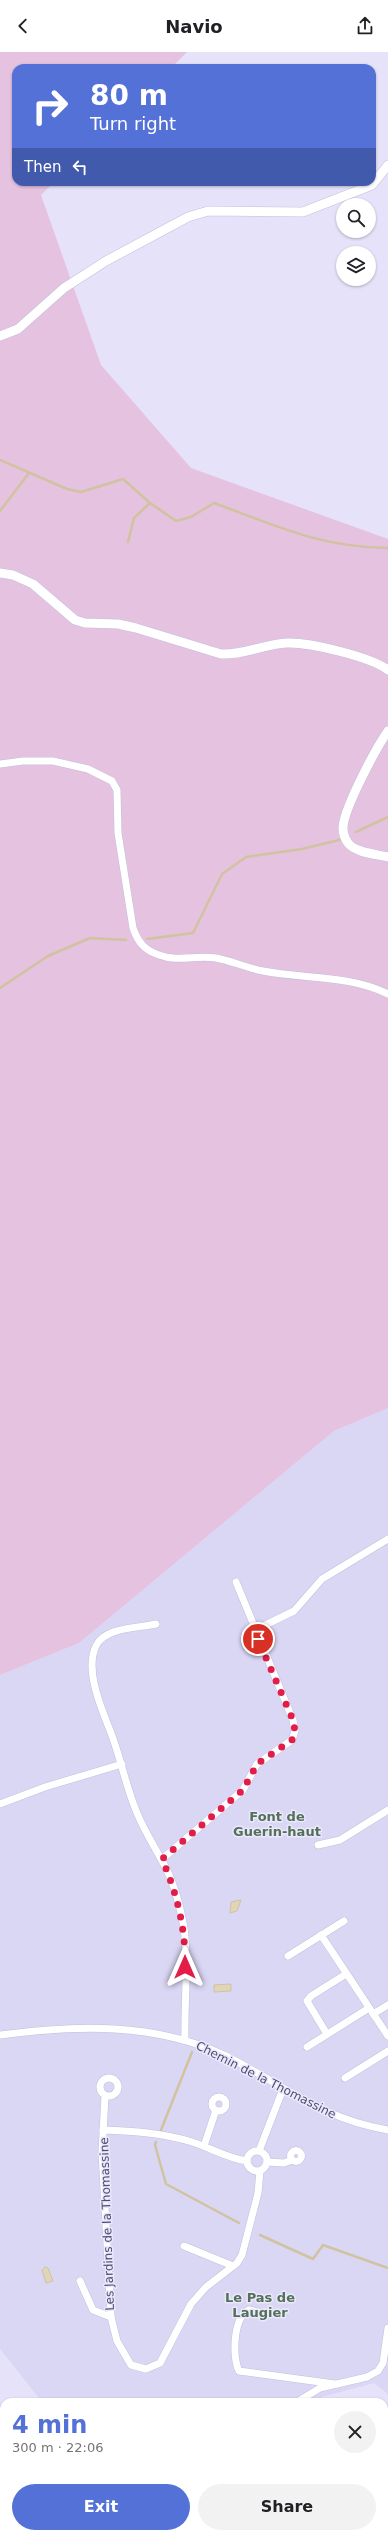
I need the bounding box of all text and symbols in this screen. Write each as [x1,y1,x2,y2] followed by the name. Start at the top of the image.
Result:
[12,15,34,37] icon: back
[354,15,376,37] icon: share
[165,16,223,37] text: Navio
[90,79,168,112] text: 80 m
[24,80,76,132] icon: right
[90,113,176,134] text: Turn right
[69,156,91,178] icon: left
[24,158,61,176] text: Then
[336,198,376,286] map controls
[336,198,376,238] button: search
[336,246,376,286] button: layers
[241,1622,275,1656] pin
[247,1628,269,1650] icon: arrive
[233,1809,321,1839] district label: Font de Guerin-haut
[164,1946,206,1988] position arrow
[194,2039,338,2121] street label: Chemin de la Thomassine
[97,2137,117,2311] street label: Les Jardins de la Thomassine
[225,2290,295,2320] district label: Le Pas de Laugier
[12,2411,87,2439] text: 4 min
[334,2411,376,2453] button: close
[12,2440,103,2455] text: 300 m · 22:06
[12,2484,190,2530] button: Exit
[198,2484,376,2530] button: Share

